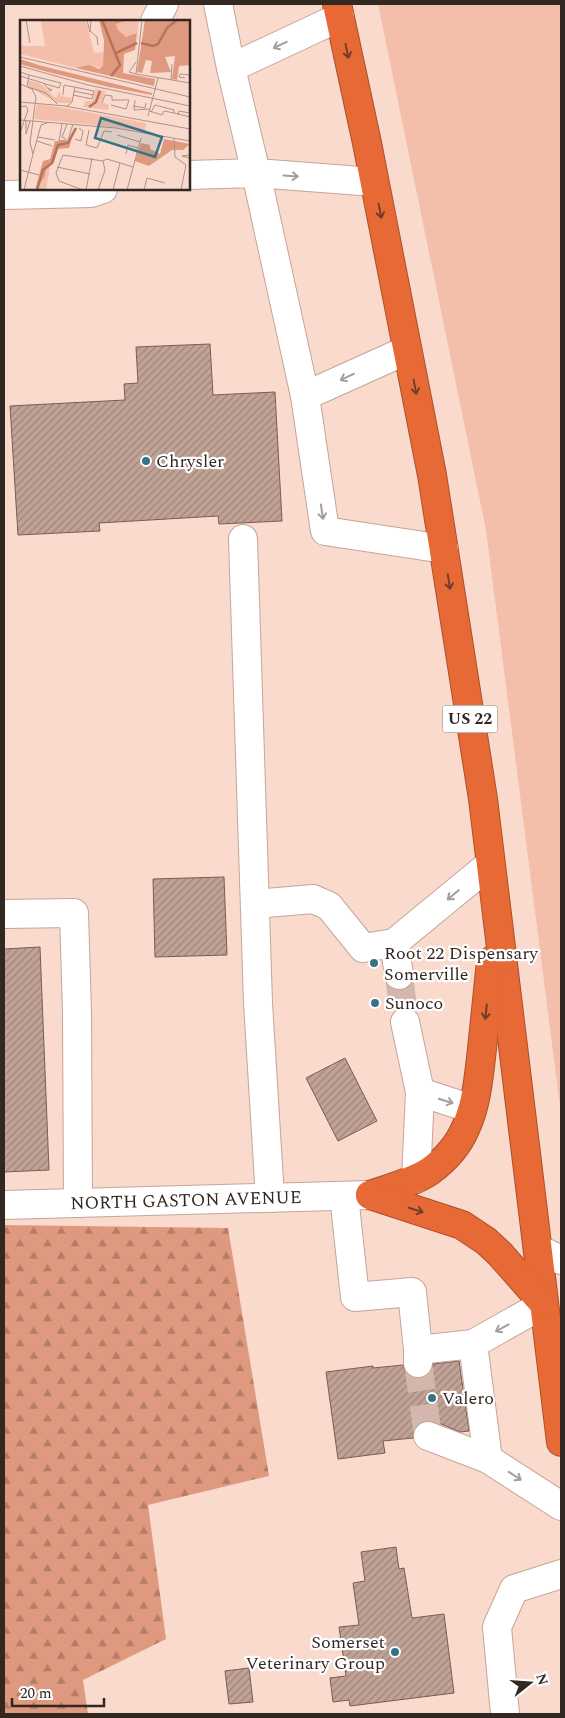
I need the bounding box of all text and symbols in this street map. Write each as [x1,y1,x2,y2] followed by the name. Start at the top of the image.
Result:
[20,20,190,190] inset map
[273,41,288,50] one-way arrow
[343,43,353,59] one-way arrow
[283,171,299,180] one-way arrow
[376,202,385,218] one-way arrow
[340,373,355,382] one-way arrow
[411,379,420,395] one-way arrow
[156,448,224,475] place label: Chrysler
[140,455,152,467] marker: Chrysler
[317,503,327,519] one-way arrow
[444,573,454,589] one-way arrow
[442,706,498,732] road number: US 22
[446,890,459,901] one-way arrow
[384,940,539,988] place label: Root 22 Dispensary Somerville
[368,957,380,969] marker: Root 22 Dispensary Somerville
[385,990,443,1017] place label: Sunoco
[369,997,381,1009] marker: Sunoco
[481,1004,491,1020] one-way arrow
[438,1096,454,1106] one-way arrow
[70,1183,302,1217] street label: NORTH GASTON AVENUE
[408,1206,423,1215] one-way arrow
[494,1323,509,1333] one-way arrow
[442,1385,494,1412] place label: Valero
[426,1392,438,1404] marker: Valero
[507,1471,521,1481] one-way arrow
[246,1629,385,1677] place label: Somerset Veterinary Group
[389,1646,401,1658] marker: Somerset Veterinary Group
[505,1658,555,1708] north arrow
[530,1671,554,1688] text: N
[12,1676,105,1708] scale bar
[20,1682,52,1705] text: 20 m

